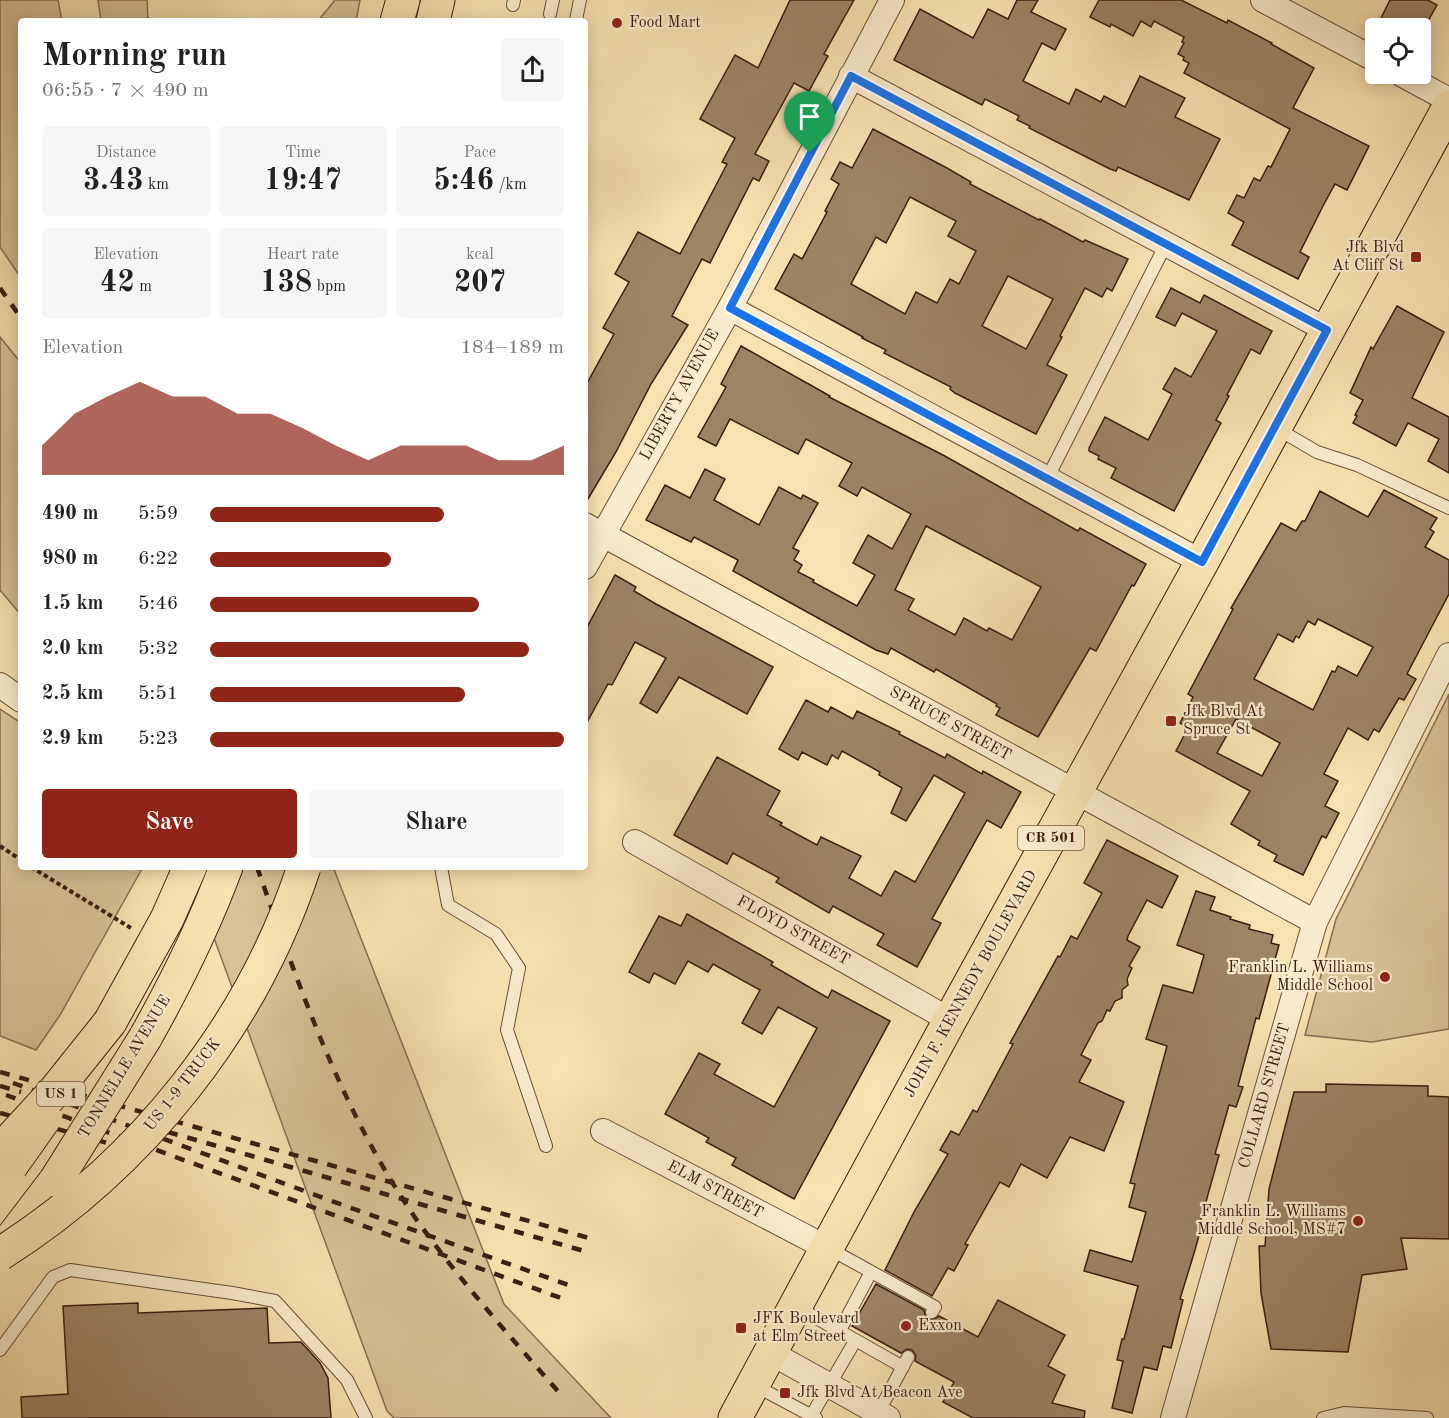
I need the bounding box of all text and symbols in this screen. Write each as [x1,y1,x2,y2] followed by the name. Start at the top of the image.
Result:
[629,15,701,31] place label: Food Mart
[610,16,624,30] marker: Food Mart
[1365,18,1431,84] map controls
[1365,18,1431,84] button: locate
[501,38,564,101] button: share
[42,40,227,73] text: Morning run
[42,81,209,101] text: 06:55 · 7 × 490 m
[784,91,835,153] pin
[793,100,826,133] icon: arrive
[96,145,156,161] text: Distance
[285,145,321,161] text: Time
[464,145,496,161] text: Pace
[83,166,144,196] text: 3.43
[264,166,342,196] text: 19:47
[433,166,494,196] text: 5:46
[144,177,169,193] text: km
[494,177,527,193] text: /km
[1332,240,1404,274] place label: Jfk Blvd At Cliff St
[93,247,159,263] text: Elevation
[267,247,339,263] text: Heart rate
[466,247,494,263] text: kcal
[1409,250,1423,264] marker: Jfk Blvd At Cliff St
[100,268,135,298] text: 42
[260,268,312,298] text: 138
[454,268,506,298] text: 207
[135,279,152,295] text: m
[312,279,346,295] text: bpm
[637,327,723,463] street label: LIBERTY AVENUE
[42,338,123,358] text: Elevation
[461,338,564,358] text: 184–189 m
[42,504,98,524] text: 490 m
[138,504,178,524] text: 5:59
[42,549,98,569] text: 980 m
[138,549,178,569] text: 6:22
[42,594,104,614] text: 1.5 km
[138,594,178,614] text: 5:46
[42,639,104,659] text: 2.0 km
[138,639,178,659] text: 5:32
[42,684,104,704] text: 2.5 km
[138,684,178,704] text: 5:51
[887,684,1013,764] street label: SPRUCE STREET
[1183,704,1264,738] place label: Jfk Blvd At Spruce St
[1164,714,1178,728] marker: Jfk Blvd At Spruce St
[42,729,104,749] text: 2.9 km
[138,729,178,749] text: 5:23
[42,789,297,858] button: Save
[309,789,564,858] button: Share
[1018,826,1084,850] road number: CR 501
[902,868,1040,1100] street label: JOHN F. KENNEDY BOULEVARD
[734,893,852,969] street label: FLOYD STREET
[1228,960,1373,994] place label: Franklin L. Williams Middle School
[1378,970,1392,984] marker: Franklin L. Williams Middle School
[76,993,174,1141] street label: TONNELLE AVENUE
[1237,1022,1293,1170] street label: COLLARD STREET
[142,1036,224,1134] street label: US 1-9 TRUCK
[37,1082,85,1106] road number: US 1
[664,1158,766,1222] street label: ELM STREET
[1197,1204,1346,1238] place label: Franklin L. Williams Middle School, MS#7
[1351,1214,1365,1228] marker: Franklin L. Williams Middle School, MS#7
[753,1311,859,1345] place label: JFK Boulevard at Elm Street
[918,1318,962,1334] place label: Exxon
[899,1319,913,1333] marker: Exxon
[734,1321,748,1335] marker: JFK Boulevard at Elm Street
[797,1385,963,1401] place label: Jfk Blvd At Beacon Ave
[778,1386,792,1400] marker: Jfk Blvd At Beacon Ave

